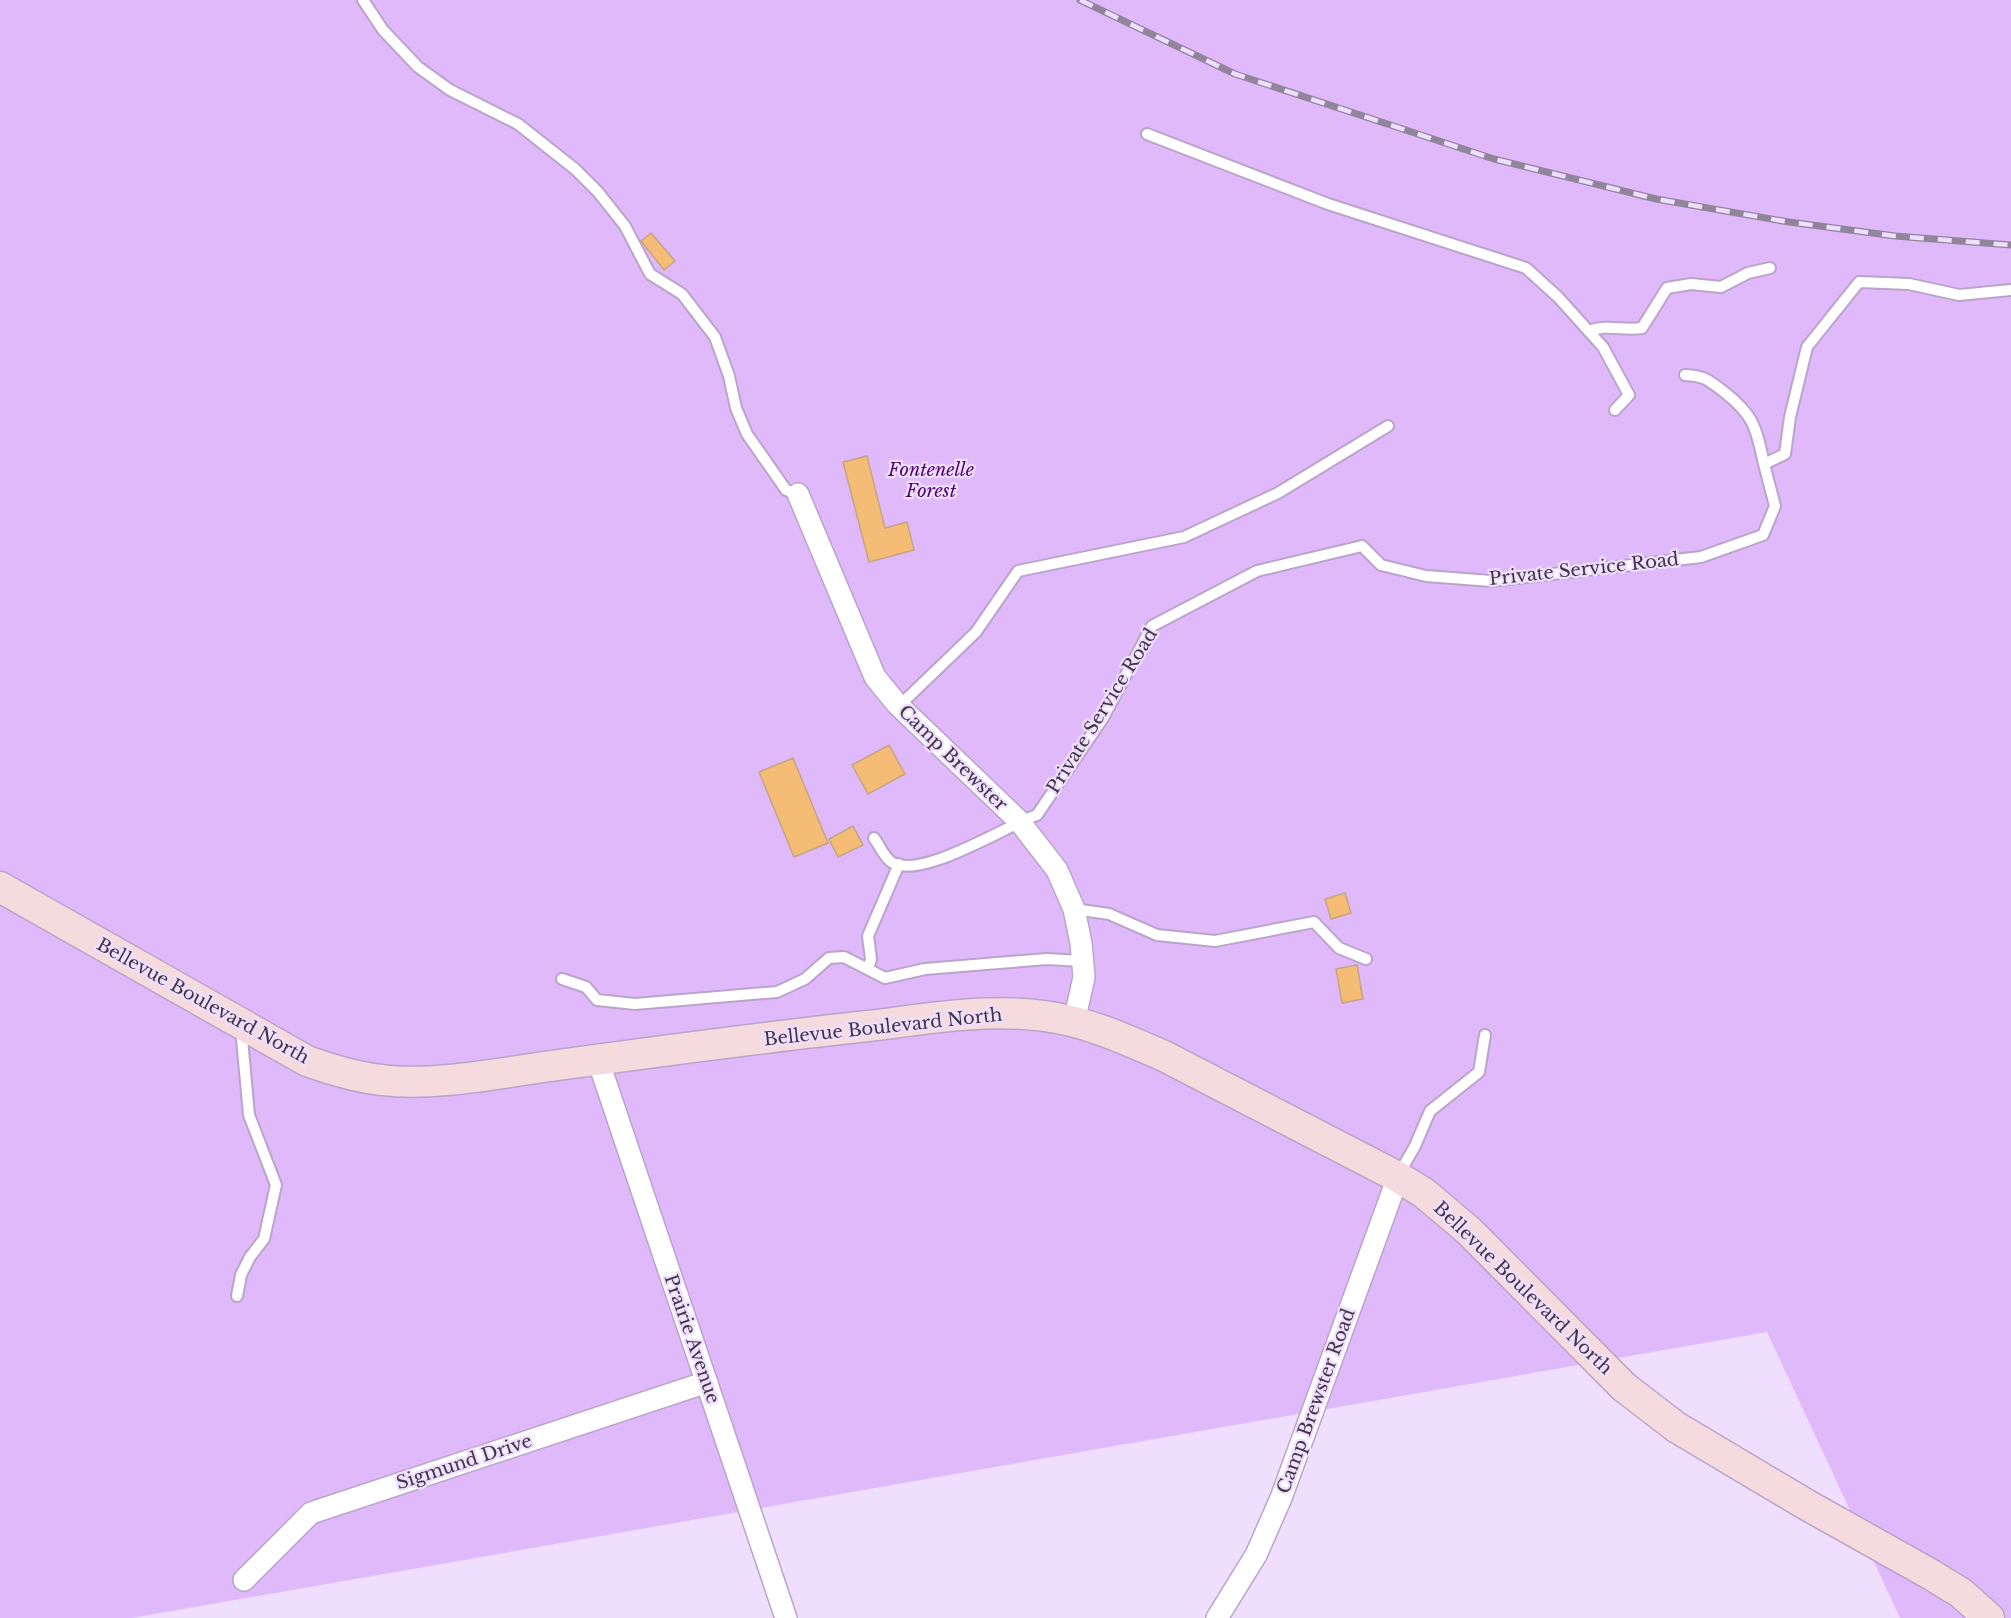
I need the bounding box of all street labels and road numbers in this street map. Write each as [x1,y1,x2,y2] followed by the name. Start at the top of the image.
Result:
[1488,548,1680,590] street label: Private Service Road
[1042,624,1162,798] street label: Private Service Road
[894,701,1012,816] street label: Camp Brewster
[93,933,313,1069] street label: Bellevue Boulevard North
[763,1004,1003,1050] street label: Bellevue Boulevard North
[1429,1197,1617,1379] street label: Bellevue Boulevard North
[660,1272,724,1406] street label: Prairie Avenue
[1272,1306,1360,1496] street label: Camp Brewster Road
[394,1430,534,1494] street label: Sigmund Drive

